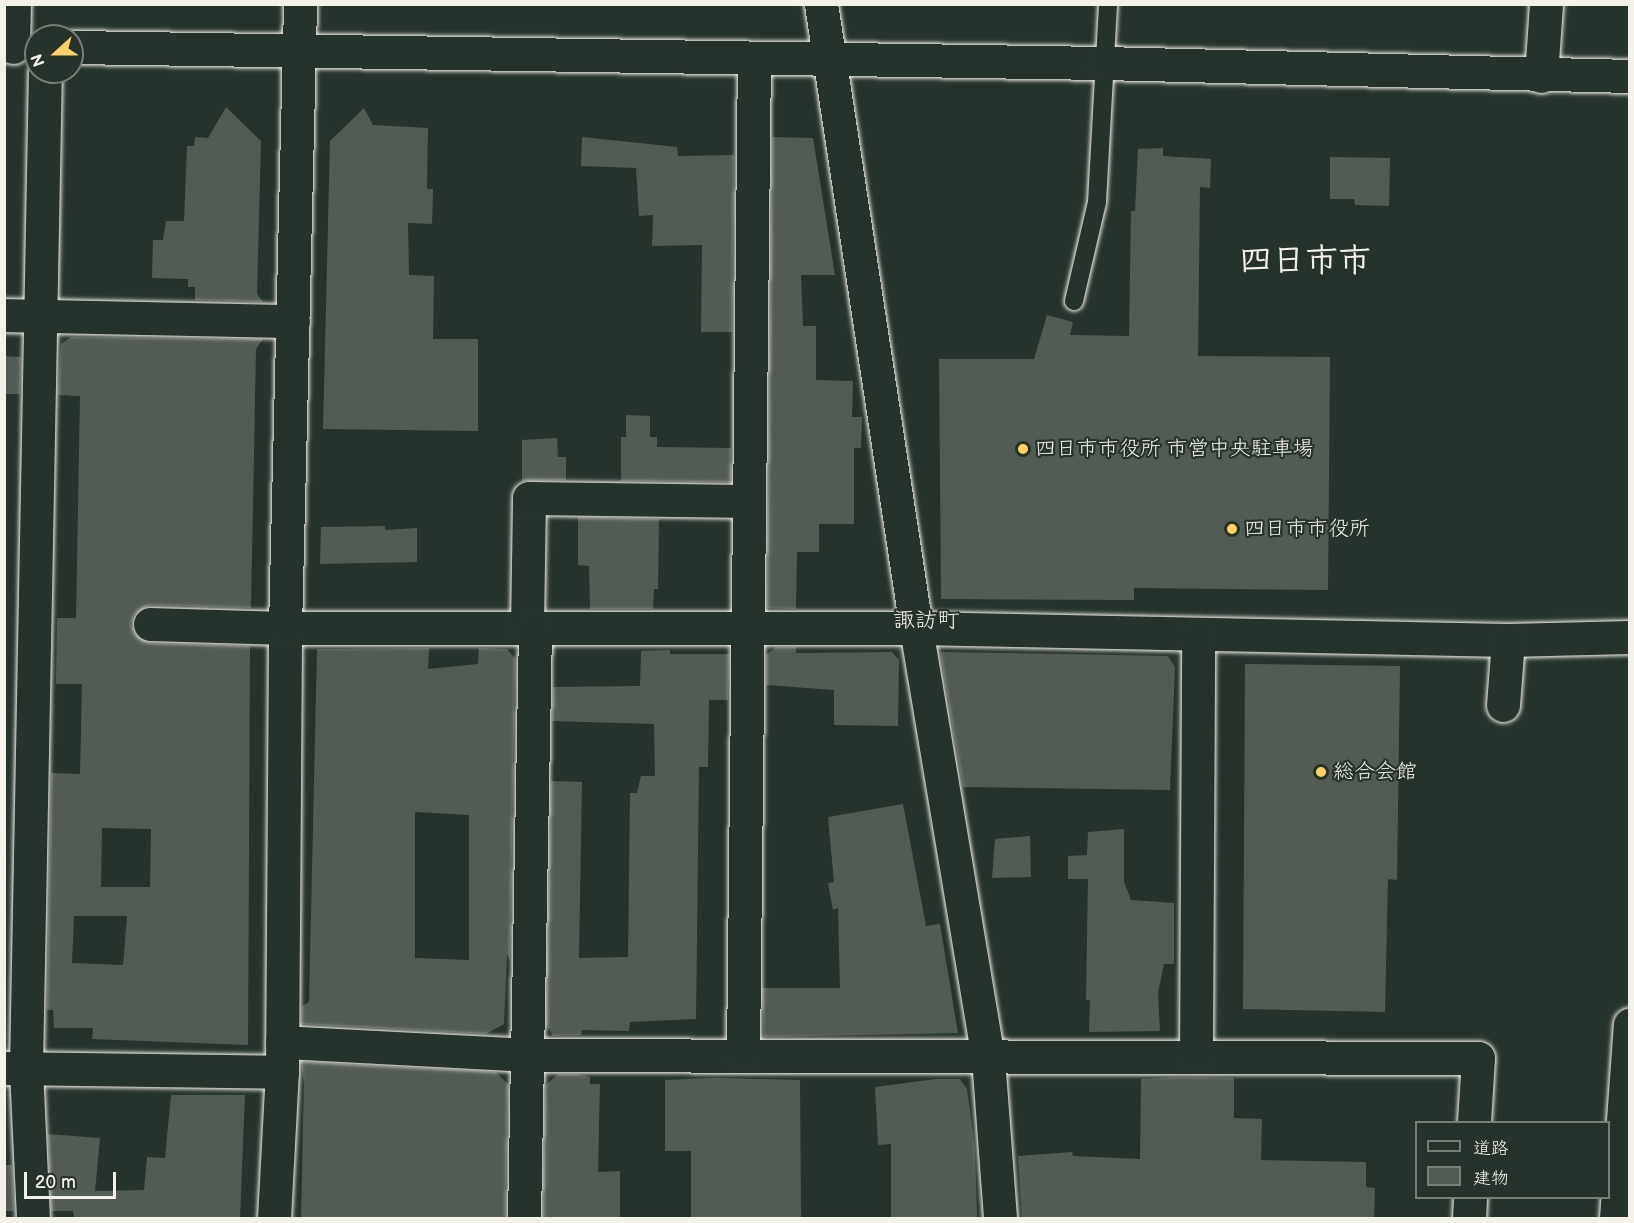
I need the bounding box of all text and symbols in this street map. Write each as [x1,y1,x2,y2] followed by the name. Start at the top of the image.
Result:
[24,24,84,84] north arrow
[28,51,50,69] text: N
[1239,242,1371,282] district label: 四日市市
[1035,436,1314,462] place label: 四日市市役所 市営中央駐車場
[1016,442,1030,456] marker: 四日市市役所 市営中央駐車場
[1244,516,1370,542] place label: 四日市市役所
[1225,522,1239,536] marker: 四日市市役所
[893,608,959,634] district label: 諏訪町
[1333,759,1417,785] place label: 総合会館
[1314,765,1328,779] marker: 総合会館
[1415,1121,1610,1199] legend
[1473,1138,1509,1159] text: 道路
[27,1160,118,1198] scale bar
[1473,1168,1509,1189] text: 建物
[35,1172,76,1193] text: 20 m

